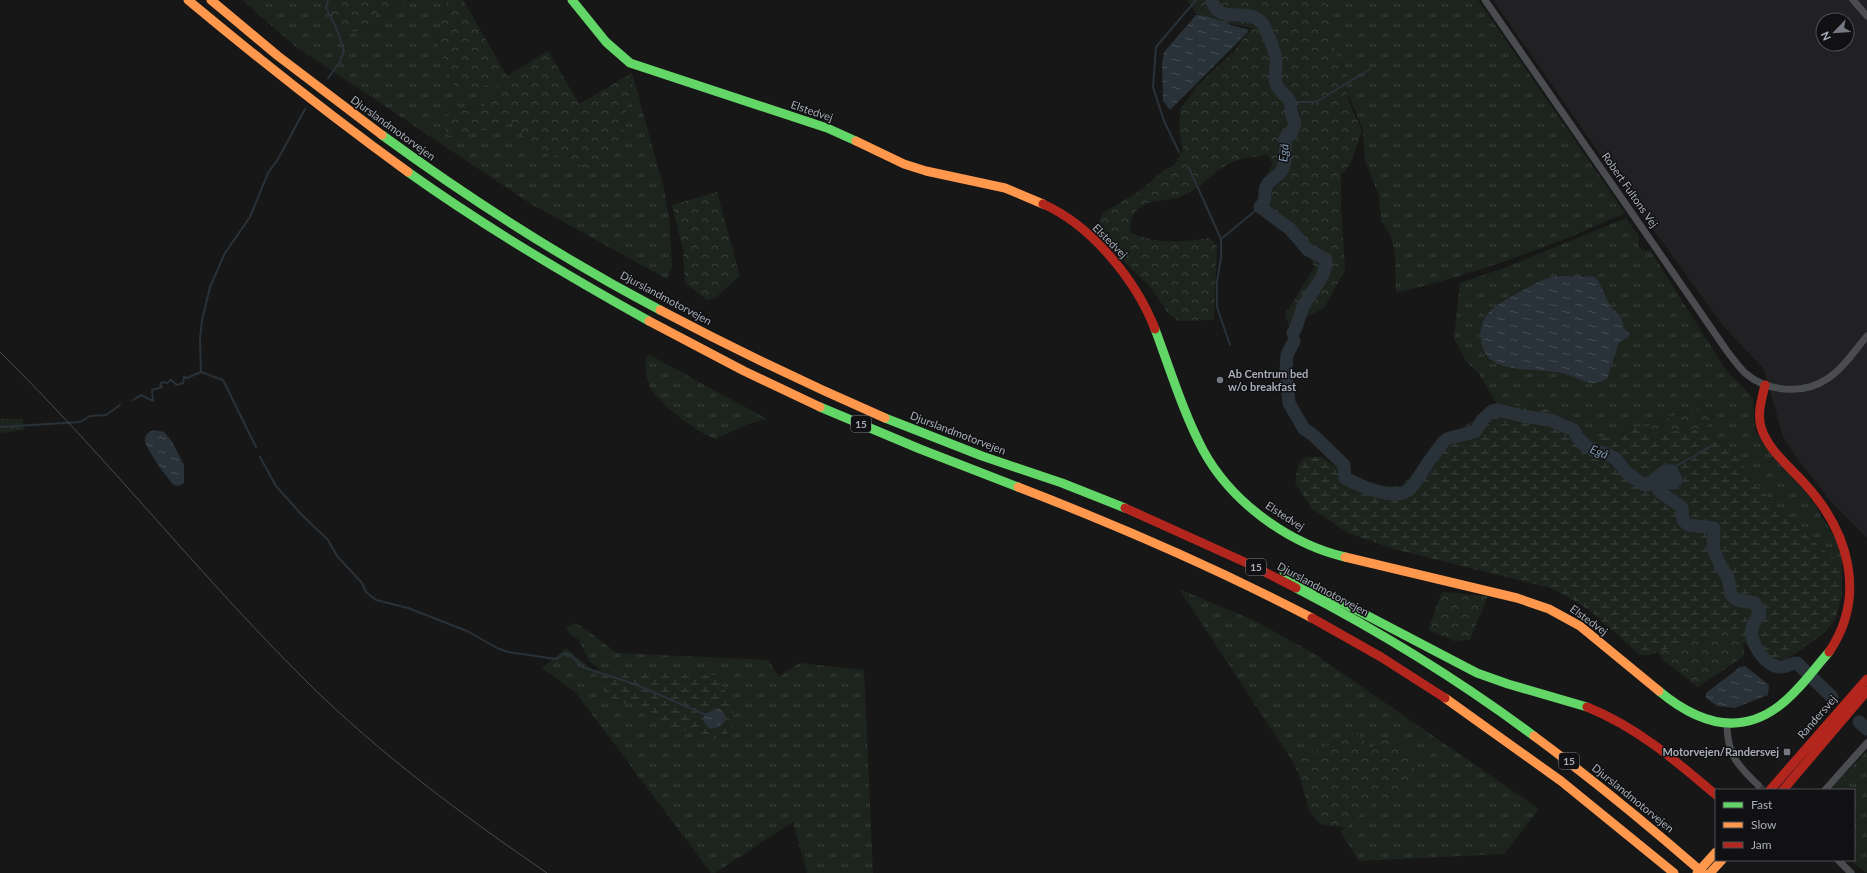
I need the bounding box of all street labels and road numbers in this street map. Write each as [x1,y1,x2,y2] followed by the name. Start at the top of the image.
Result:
[348,93,438,163] street label: Djurslandmotorvejen
[789,97,835,124] street label: Elstedvej
[1600,150,1661,230] street label: Robert Fultons Vej
[1090,221,1131,261] street label: Elstedvej
[618,268,714,327] street label: Djurslandmotorvejen
[909,408,1008,457] street label: Djurslandmotorvejen
[851,416,871,432] road number: 15
[1263,498,1307,533] street label: Elstedvej
[1246,559,1266,575] road number: 15
[1275,559,1371,618] street label: Djurslandmotorvejen
[1568,602,1611,638] street label: Elstedvej
[1794,692,1839,741] street label: Randersvej
[1559,753,1579,769] road number: 15
[1590,761,1677,835] street label: Djurslandmotorvejen

